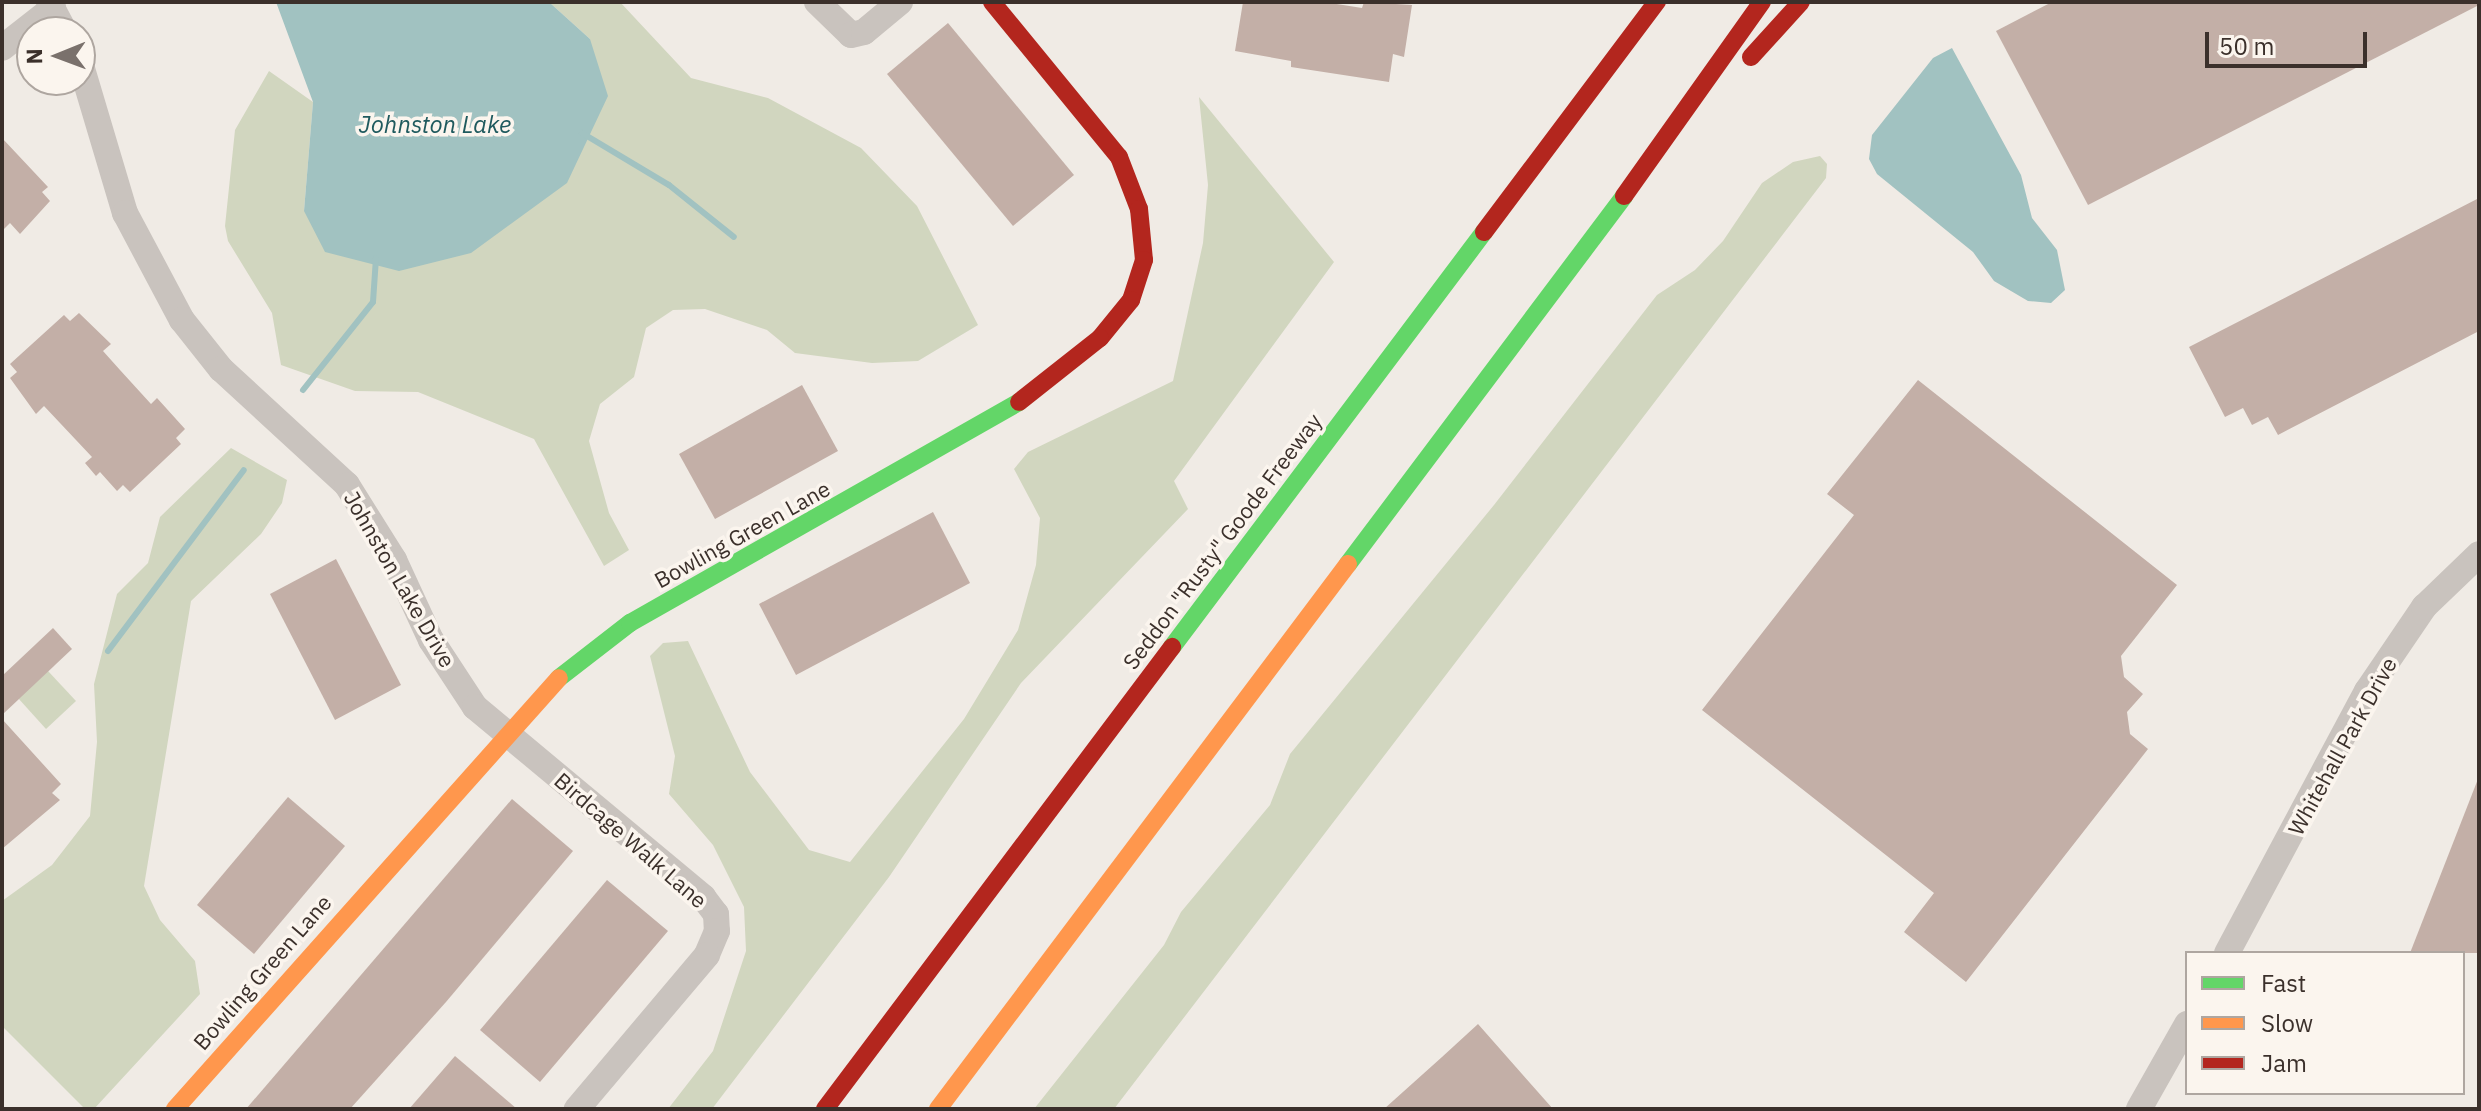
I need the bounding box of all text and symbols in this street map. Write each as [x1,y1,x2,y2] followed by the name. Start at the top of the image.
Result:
[16,16,96,96] north arrow
[2209,16,2371,66] scale bar
[2219,30,2274,62] text: 50 m
[19,48,48,65] text: N
[359,111,511,139] water label: Johnston Lake
[1117,408,1327,674] street label: Seddon "Rusty" Goode Freeway
[650,475,834,593] street label: Bowling Green Lane
[339,486,461,672] street label: Johnston Lake Drive
[2282,652,2402,840] street label: Whitehall Park Drive
[549,767,713,913] street label: Birdcage Walk Lane
[188,889,336,1055] street label: Bowling Green Lane
[2185,951,2465,1095] legend
[2261,967,2306,999] text: Fast
[2261,1007,2313,1039] text: Slow
[2261,1047,2307,1079] text: Jam

